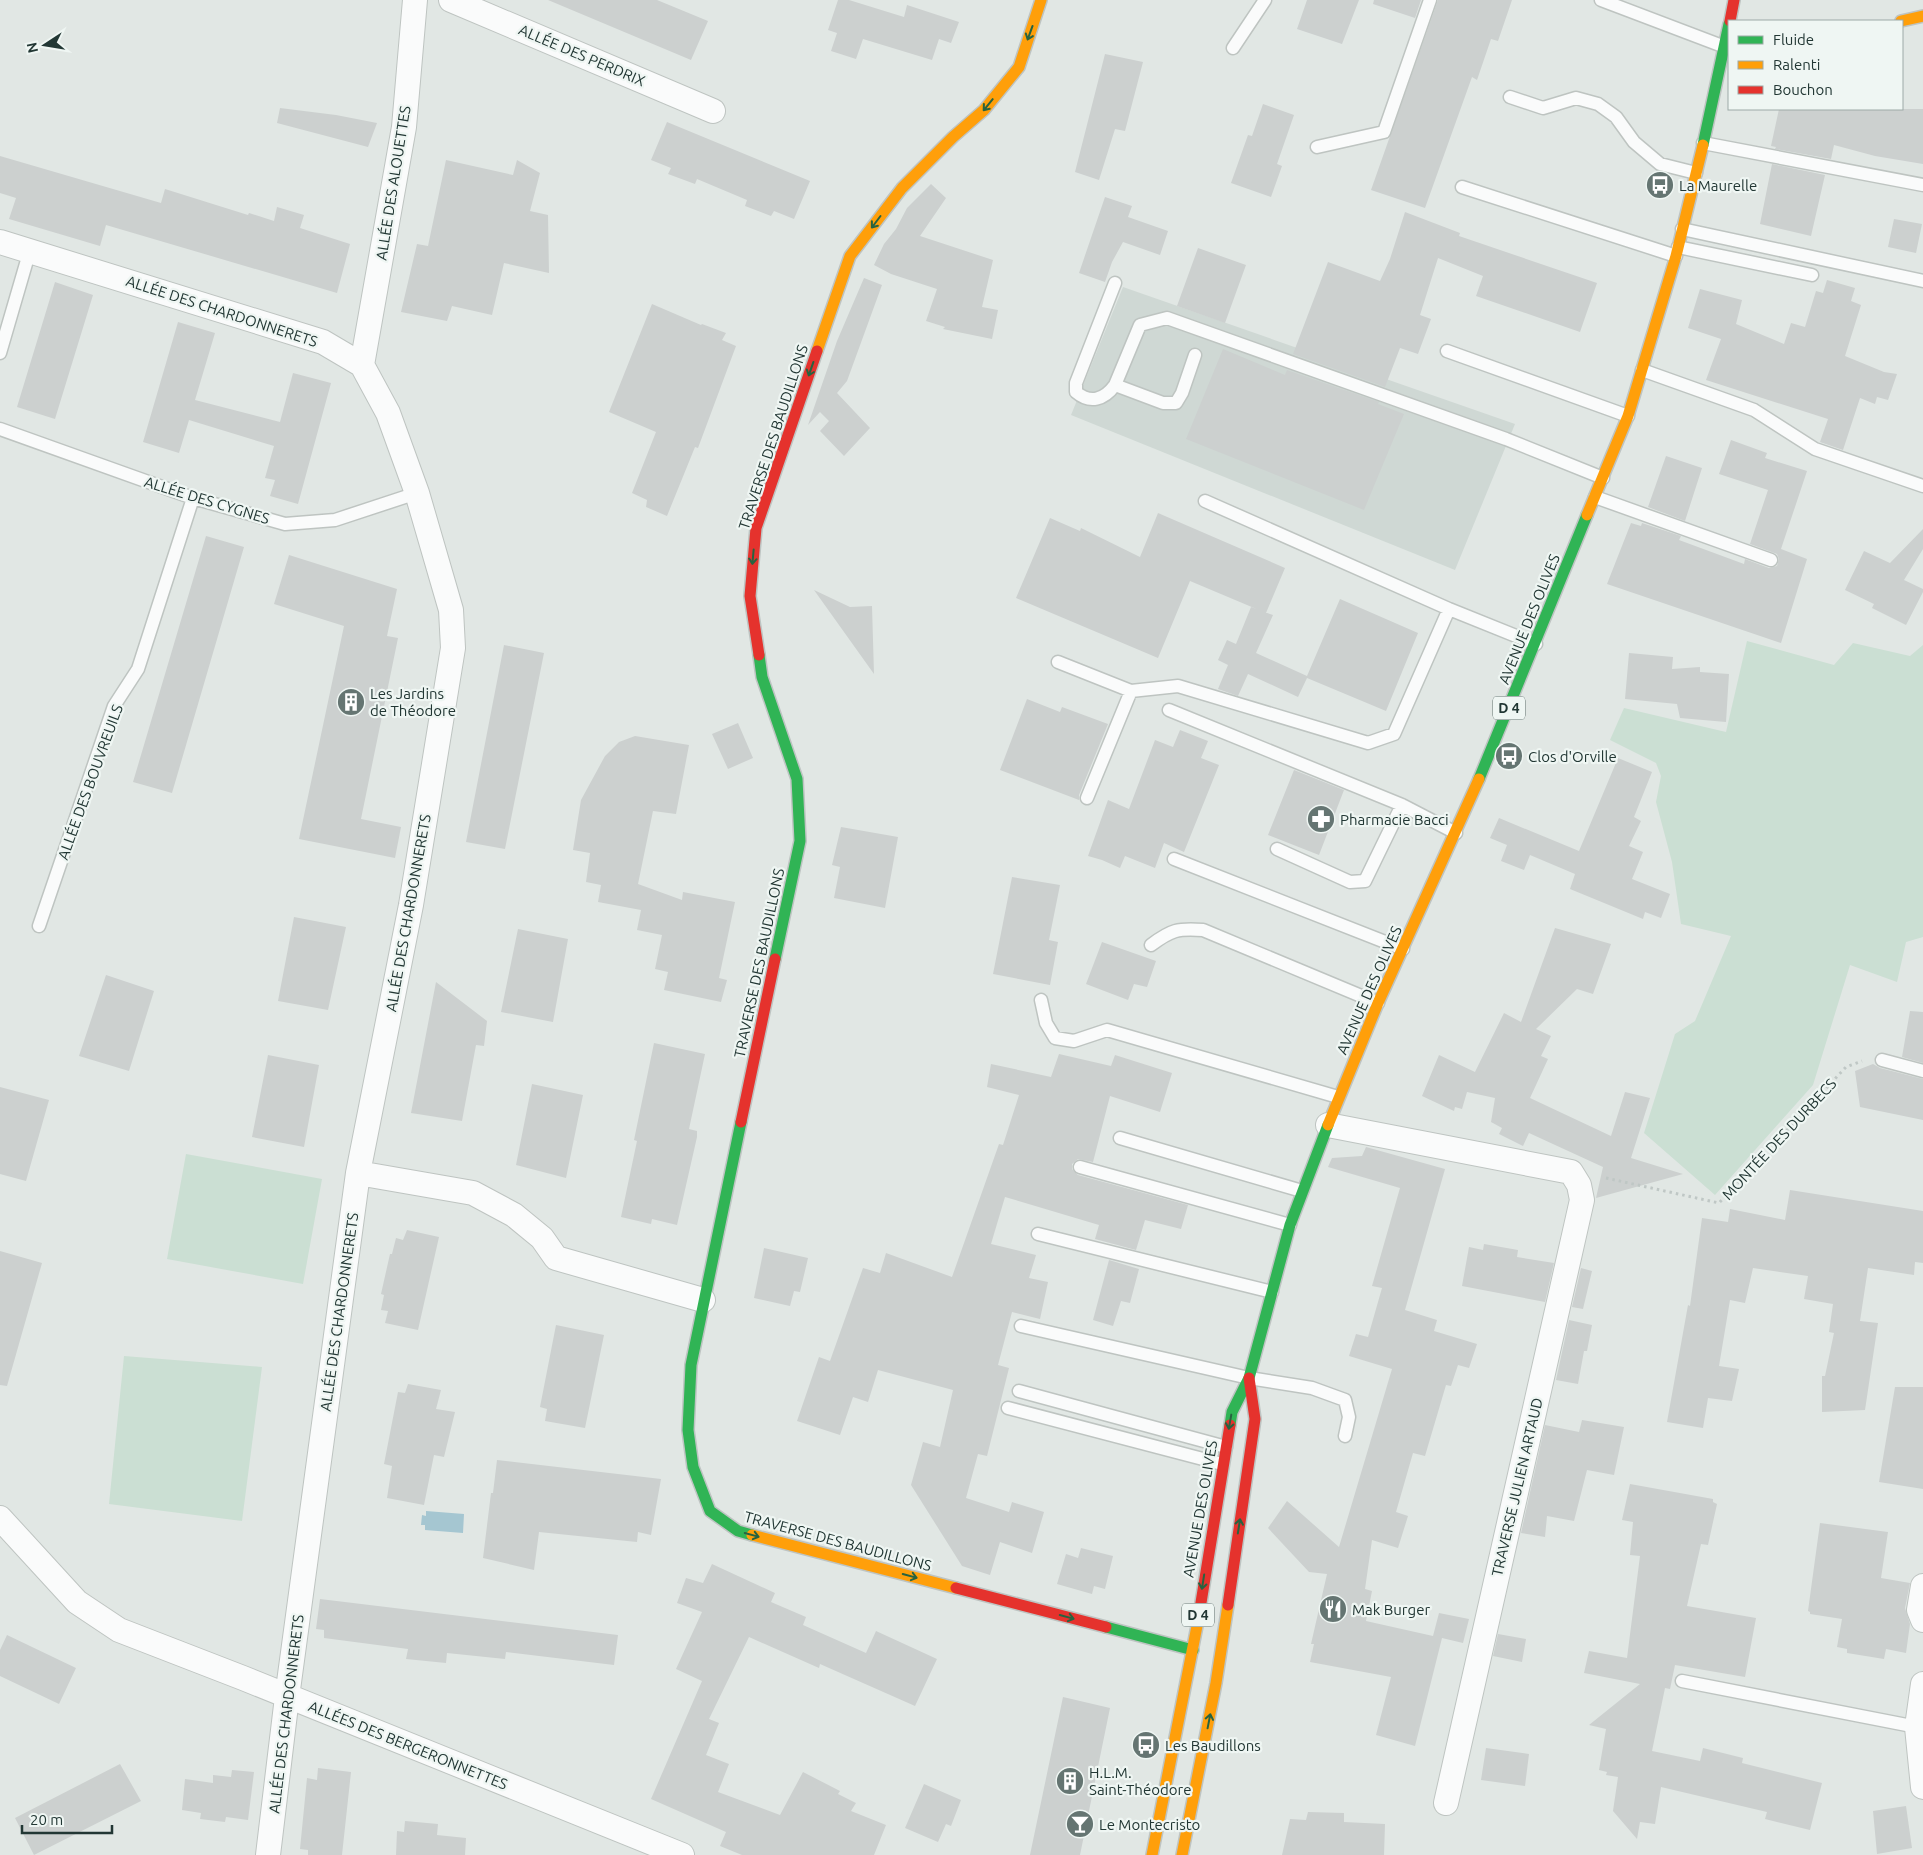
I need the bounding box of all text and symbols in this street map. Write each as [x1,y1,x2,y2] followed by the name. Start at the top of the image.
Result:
[20,20,70,70] north arrow
[1728,20,1903,110] legend
[516,21,648,89] street label: ALLÉE DES PERDRIX
[1025,25,1034,41] one-way arrow
[1773,31,1814,48] text: Fluide
[23,41,41,54] text: N
[1773,56,1820,73] text: Ralenti
[1773,81,1833,98] text: Bouchon
[983,98,994,111] one-way arrow
[372,104,414,261] street label: ALLÉE DES ALOUETTES
[1645,170,1675,200] bus stop icon: La Maurelle
[1679,177,1757,194] place label: La Maurelle
[871,215,882,228] one-way arrow
[124,272,320,350] street label: ALLÉE DES CHARDONNERETS
[735,342,811,532] street label: TRAVERSE DES BAUDILLONS
[806,361,815,376] one-way arrow
[142,473,272,527] street label: ALLÉE DES CYGNES
[748,549,758,565] one-way arrow
[1495,551,1563,687] street label: AVENUE DES OLIVES
[370,685,456,719] place label: Les Jardins de Théodore
[336,687,366,717] building icon: Les Jardins de Théodore
[1493,696,1525,720] road number: D 4
[54,702,126,862] street label: ALLÉE DES BOUVREUILS
[1494,741,1524,771] bus stop icon: Clos d'Orville
[1528,748,1617,765] place label: Clos d'Orville
[1306,804,1336,834] pharmacy icon: Pharmacie Bacci
[1340,811,1449,828] place label: Pharmacie Bacci
[382,813,434,1013] street label: ALLÉE DES CHARDONNERETS
[731,867,787,1059] street label: TRAVERSE DES BAUDILLONS
[1333,923,1405,1057] street label: AVENUE DES OLIVES
[1718,1075,1840,1203] street label: MONTÉE DES DURBECS
[317,1211,361,1412] street label: ALLÉE DES CHARDONNERETS
[1488,1396,1546,1578] street label: TRAVERSE JULIEN ARTAUD
[1224,1414,1234,1430] one-way arrow
[1180,1439,1220,1579] street label: AVENUE DES OLIVES
[742,1508,934,1574] street label: TRAVERSE DES BAUDILLONS
[1234,1519,1244,1535] one-way arrow
[744,1531,760,1540] one-way arrow
[901,1572,917,1581] one-way arrow
[1198,1574,1208,1590] one-way arrow
[1318,1594,1348,1624] restaurant icon: Mak Burger
[1352,1601,1430,1618] place label: Mak Burger
[1182,1604,1214,1626] road number: D 4
[265,1613,307,1814] street label: ALLÉE DES CHARDONNERETS
[1058,1613,1074,1622] one-way arrow
[306,1697,510,1793] street label: ALLÉES DES BERGERONNETTES
[1205,1714,1214,1730] one-way arrow
[1131,1730,1161,1760] bus stop icon: Les Baudillons
[1165,1737,1261,1754] place label: Les Baudillons
[1089,1764,1191,1798] place label: H.L.M. Saint-Théodore
[1055,1766,1085,1796] building icon: H.L.M. Saint-Théodore
[22,1802,112,1834] scale bar
[1065,1809,1095,1839] bar icon: Le Montecristo
[30,1811,63,1828] text: 20 m
[1099,1816,1200,1833] place label: Le Montecristo

